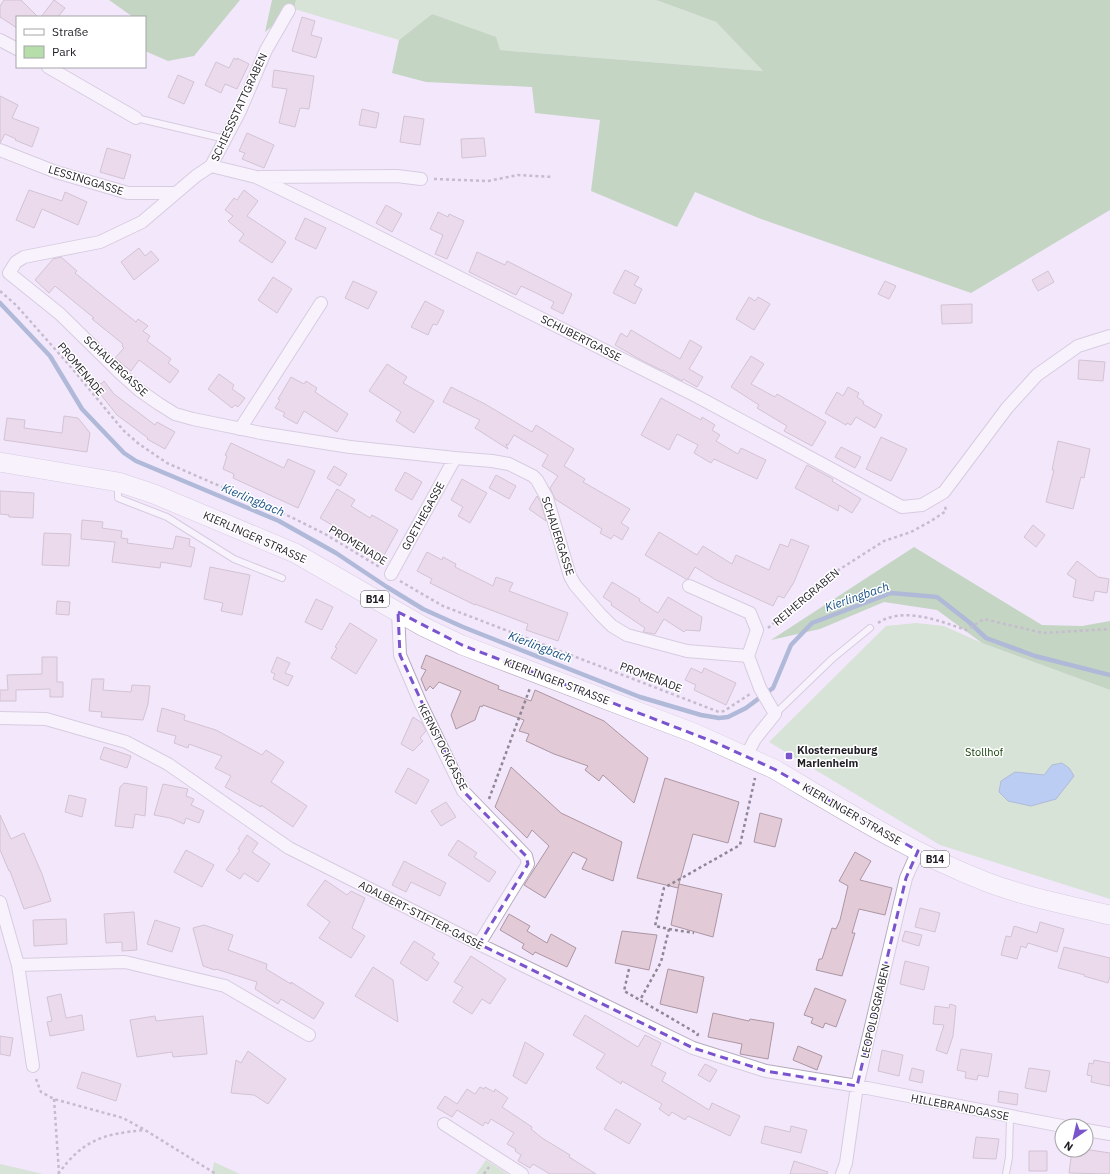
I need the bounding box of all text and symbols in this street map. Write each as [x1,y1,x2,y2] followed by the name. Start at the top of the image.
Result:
[16,16,146,68] legend
[52,24,89,39] text: Straße
[52,44,77,59] text: Park
[208,50,270,164] street label: SCHIESSSTATTGRABEN
[47,162,125,198] street label: LESSINGGASSE
[538,312,624,364] street label: SCHUBERTGASSE
[81,333,151,399] street label: SCHAUERGASSE
[55,339,107,399] street label: PROMENADE
[398,479,448,553] street label: GOETHEGASSE
[220,480,287,520] water label: Kierlingbach
[539,495,577,577] street label: SCHAUERGASSE
[201,508,309,566] street label: KIERLINGER STRASSE
[326,522,390,568] street label: PROMENADE
[770,565,842,629] street label: REIHERGRABEN
[823,578,891,614] water label: Kierlingbach
[361,591,389,607] road number: B14
[506,628,574,666] water label: Kierlingbach
[502,654,612,708] street label: KIERLINGER STRASSE
[618,659,684,695] street label: PROMENADE
[415,701,471,793] street label: KERNSTOCKGASSE
[797,743,878,770] place label: Klosterneuburg Marienheim
[965,745,1004,759] park label: Stollhof
[784,751,794,761] marker: Klosterneuburg Marienheim
[800,780,904,848] street label: KIERLINGER STRASSE
[921,851,949,867] road number: B14
[356,877,486,953] street label: ADALBERT-STIFTER-GASSE
[857,962,893,1060] street label: LEOPOLDSGRABEN
[910,1091,1010,1123] street label: HILLEBRANDGASSE
[1054,1118,1094,1158] north arrow
[1061,1138,1076,1154] text: N

